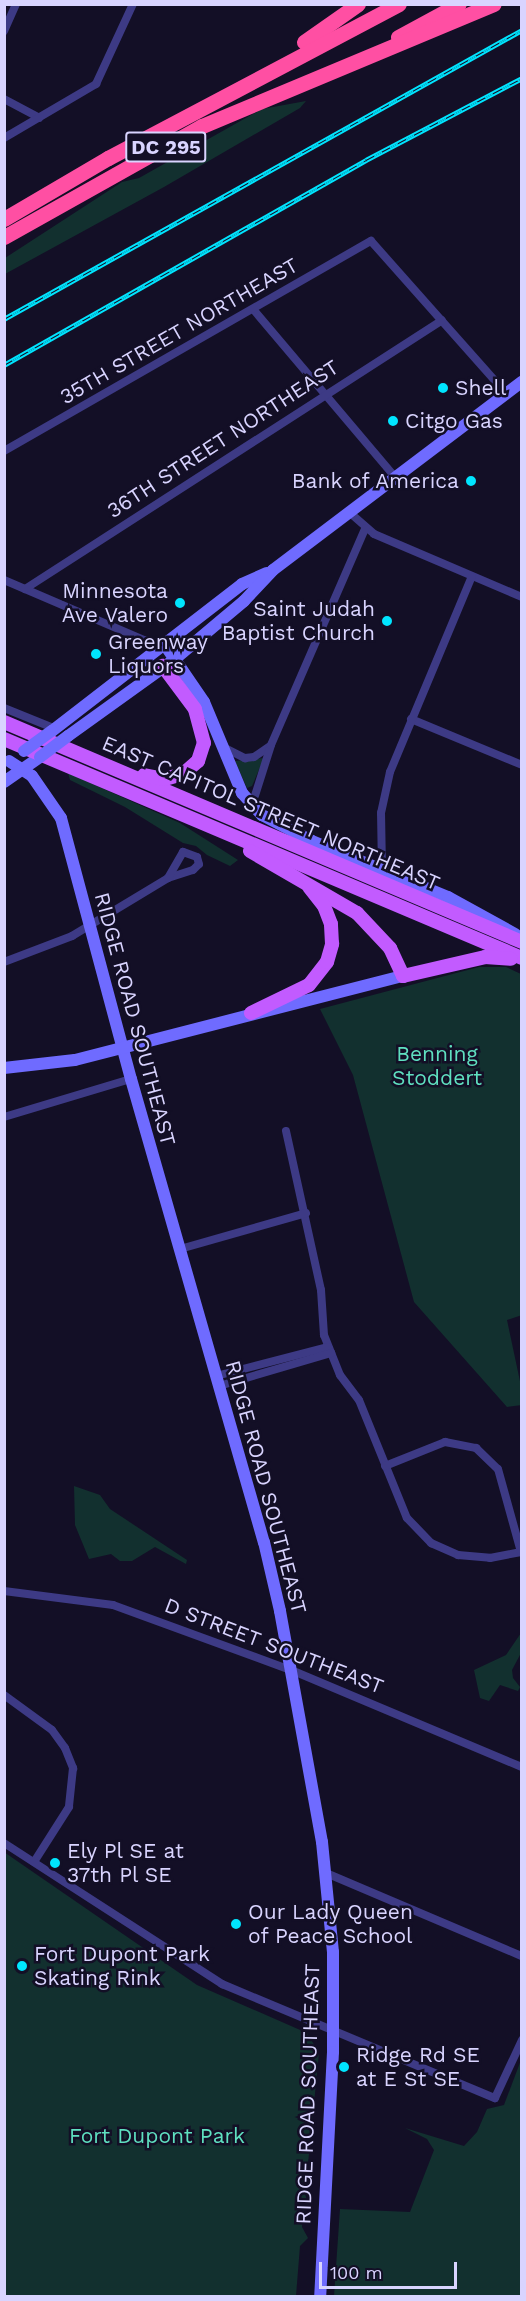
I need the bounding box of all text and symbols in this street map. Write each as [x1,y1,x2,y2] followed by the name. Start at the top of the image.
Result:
[124,130,208,164] road number: DC 295
[55,252,303,410] street label: 35TH STREET NORTHEAST
[102,354,344,524] street label: 36TH STREET NORTHEAST
[455,375,506,401] place label: Shell
[436,381,450,395] marker: Shell
[405,408,503,434] place label: Citgo Gas
[386,414,400,428] marker: Citgo Gas
[290,468,459,494] place label: Bank of America
[464,474,478,488] marker: Bank of America
[61,578,168,628] place label: Minnesota Ave Valero
[173,596,187,610] marker: Minnesota Ave Valero
[222,596,375,646] place label: Saint Judah Baptist Church
[380,614,394,628] marker: Saint Judah Baptist Church
[108,629,208,679] place label: Greenway Liquors
[89,647,103,661] marker: Greenway Liquors
[98,730,444,896] street label: EAST CAPITOL STREET NORTHEAST
[89,890,181,1148] street label: RIDGE ROAD SOUTHEAST
[392,1041,482,1091] park label: Benning Stoddert
[220,1358,312,1616] street label: RIDGE ROAD SOUTHEAST
[161,1592,387,1700] street label: D STREET SOUTHEAST
[67,1838,185,1888] place label: Ely Pl SE at 37th Pl SE
[48,1856,62,1870] marker: Ely Pl SE at 37th Pl SE
[248,1899,414,1949] place label: Our Lady Queen of Peace School
[229,1917,243,1931] marker: Our Lady Queen of Peace School
[34,1941,210,1991] place label: Fort Dupont Park Skating Rink
[15,1959,29,1973] marker: Fort Dupont Park Skating Rink
[291,1963,325,2225] street label: RIDGE ROAD SOUTHEAST
[356,2042,480,2092] place label: Ridge Rd SE at E St SE
[337,2060,351,2074] marker: Ridge Rd SE at E St SE
[69,2123,245,2149] park label: Fort Dupont Park
[322,2250,460,2288] scale bar
[330,2262,383,2283] text: 100 m

